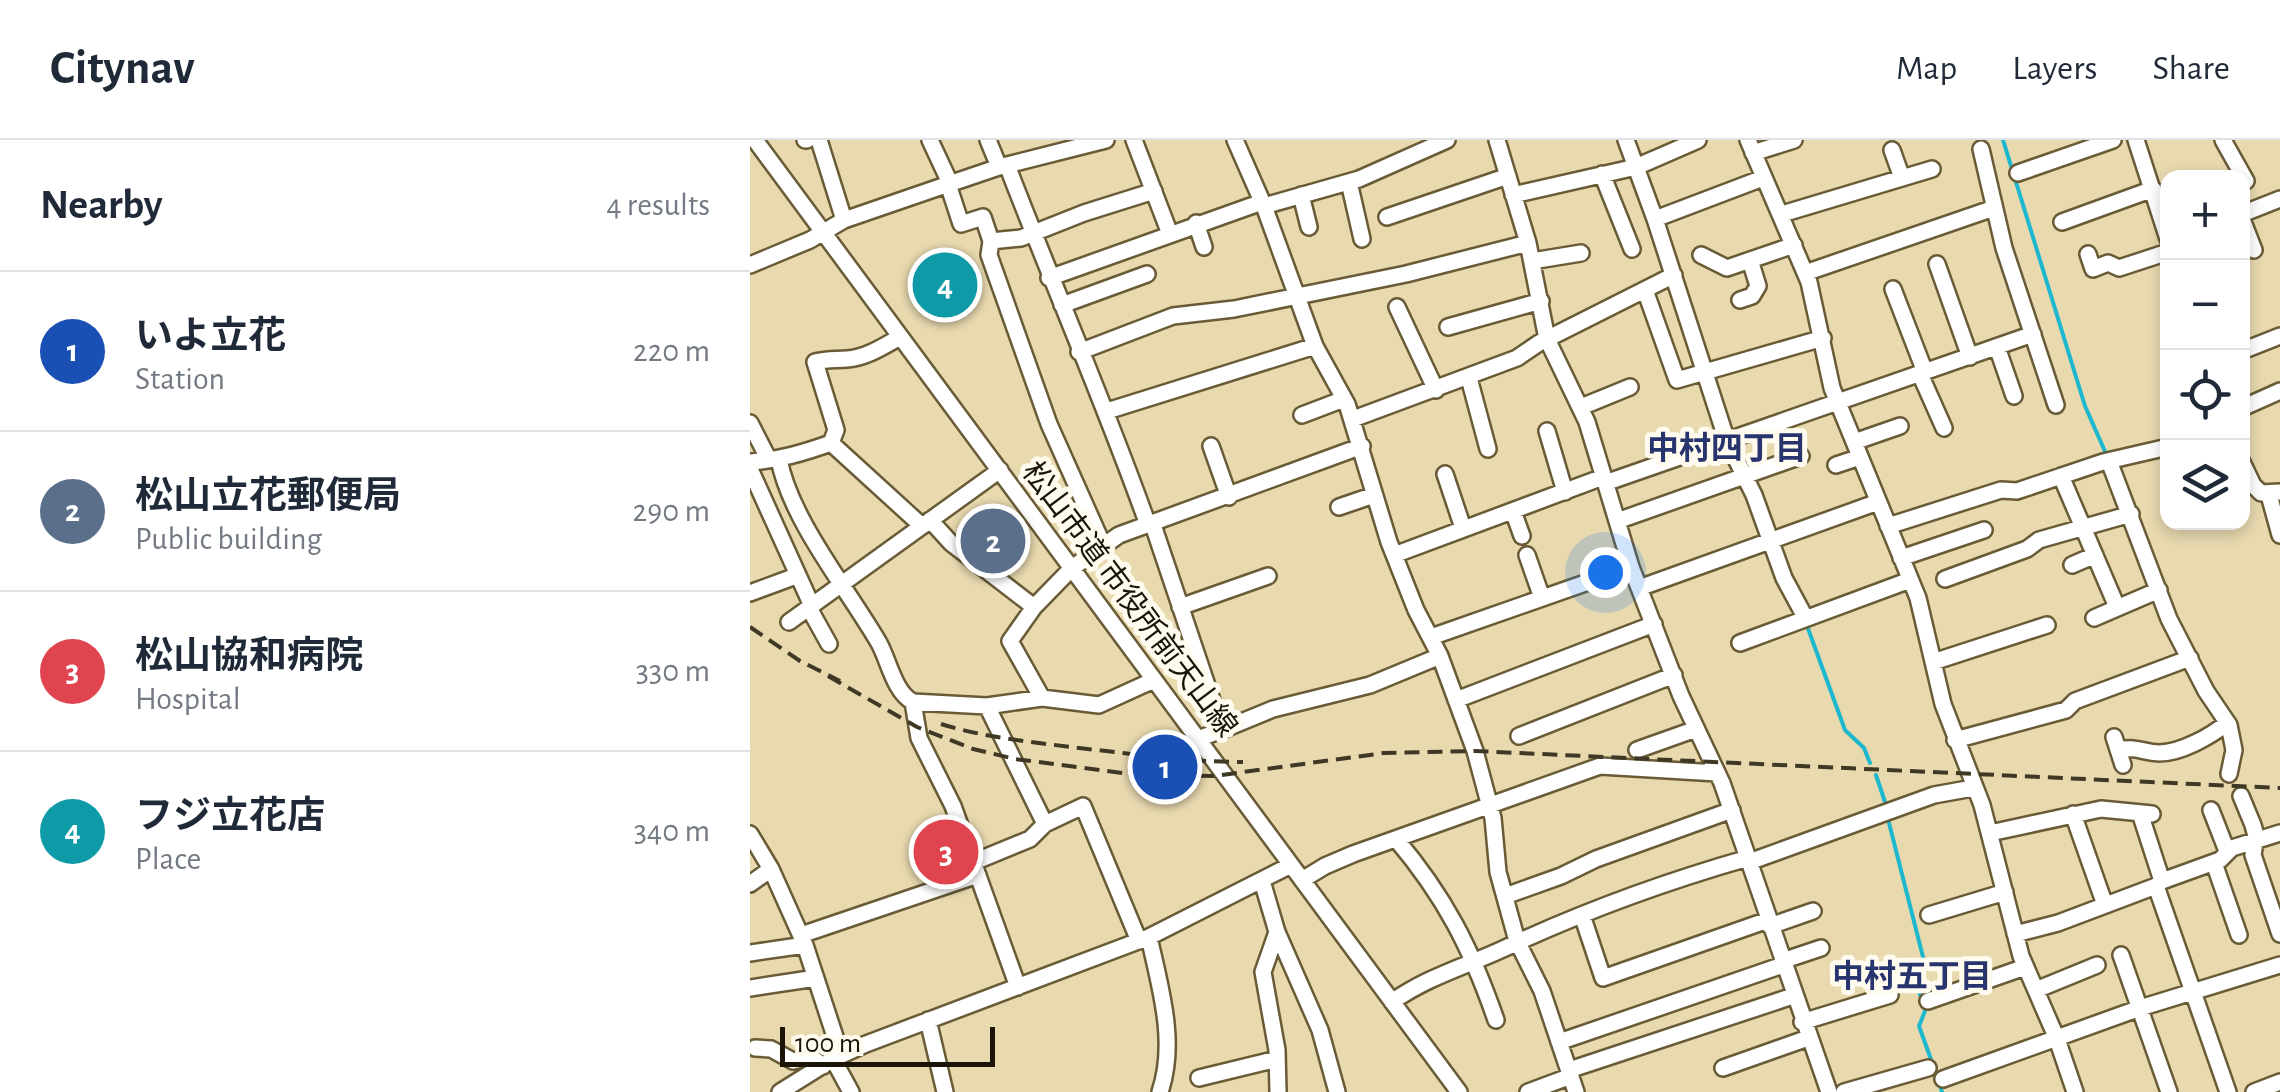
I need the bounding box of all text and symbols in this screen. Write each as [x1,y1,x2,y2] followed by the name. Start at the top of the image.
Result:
[50,45,195,93] text: Citynav
[1896,51,1957,86] text: Map
[2012,51,2097,86] text: Layers
[2152,51,2230,86] text: Share
[2160,170,2250,530] map controls
[2160,170,2250,260] button: +
[40,184,163,226] text: Nearby
[606,189,710,221] text: 4 results
[912,248,978,322] pin: 4
[2160,260,2250,350] button: −
[135,318,286,356] text: いよ立花
[67,335,78,367] text: 1
[633,335,710,367] text: 220 m
[2160,350,2250,440] button: locate
[135,363,225,395] text: Station
[1647,431,1807,465] district label: 中村四丁目
[2160,440,2250,530] button: layers
[1016,456,1244,742] street label: 松山市道 市役所前天山線
[135,478,401,516] text: 松山立花郵便局
[65,495,80,527] text: 2
[633,495,710,527] text: 290 m
[960,504,1026,578] pin: 2
[135,523,322,555] text: Public building
[1580,547,1631,598] your location
[135,638,363,676] text: 松山協和病院
[66,655,79,687] text: 3
[636,655,710,687] text: 330 m
[135,683,241,715] text: Hospital
[1132,730,1198,804] pin: 1
[135,798,325,836] text: フジ立花店
[914,814,978,890] pin: 3
[64,815,81,847] text: 4
[634,815,710,847] text: 340 m
[135,843,201,875] text: Place
[1832,959,1992,993] district label: 中村五丁目
[780,1022,995,1066] scale bar
[795,1030,861,1058] text: 100 m

